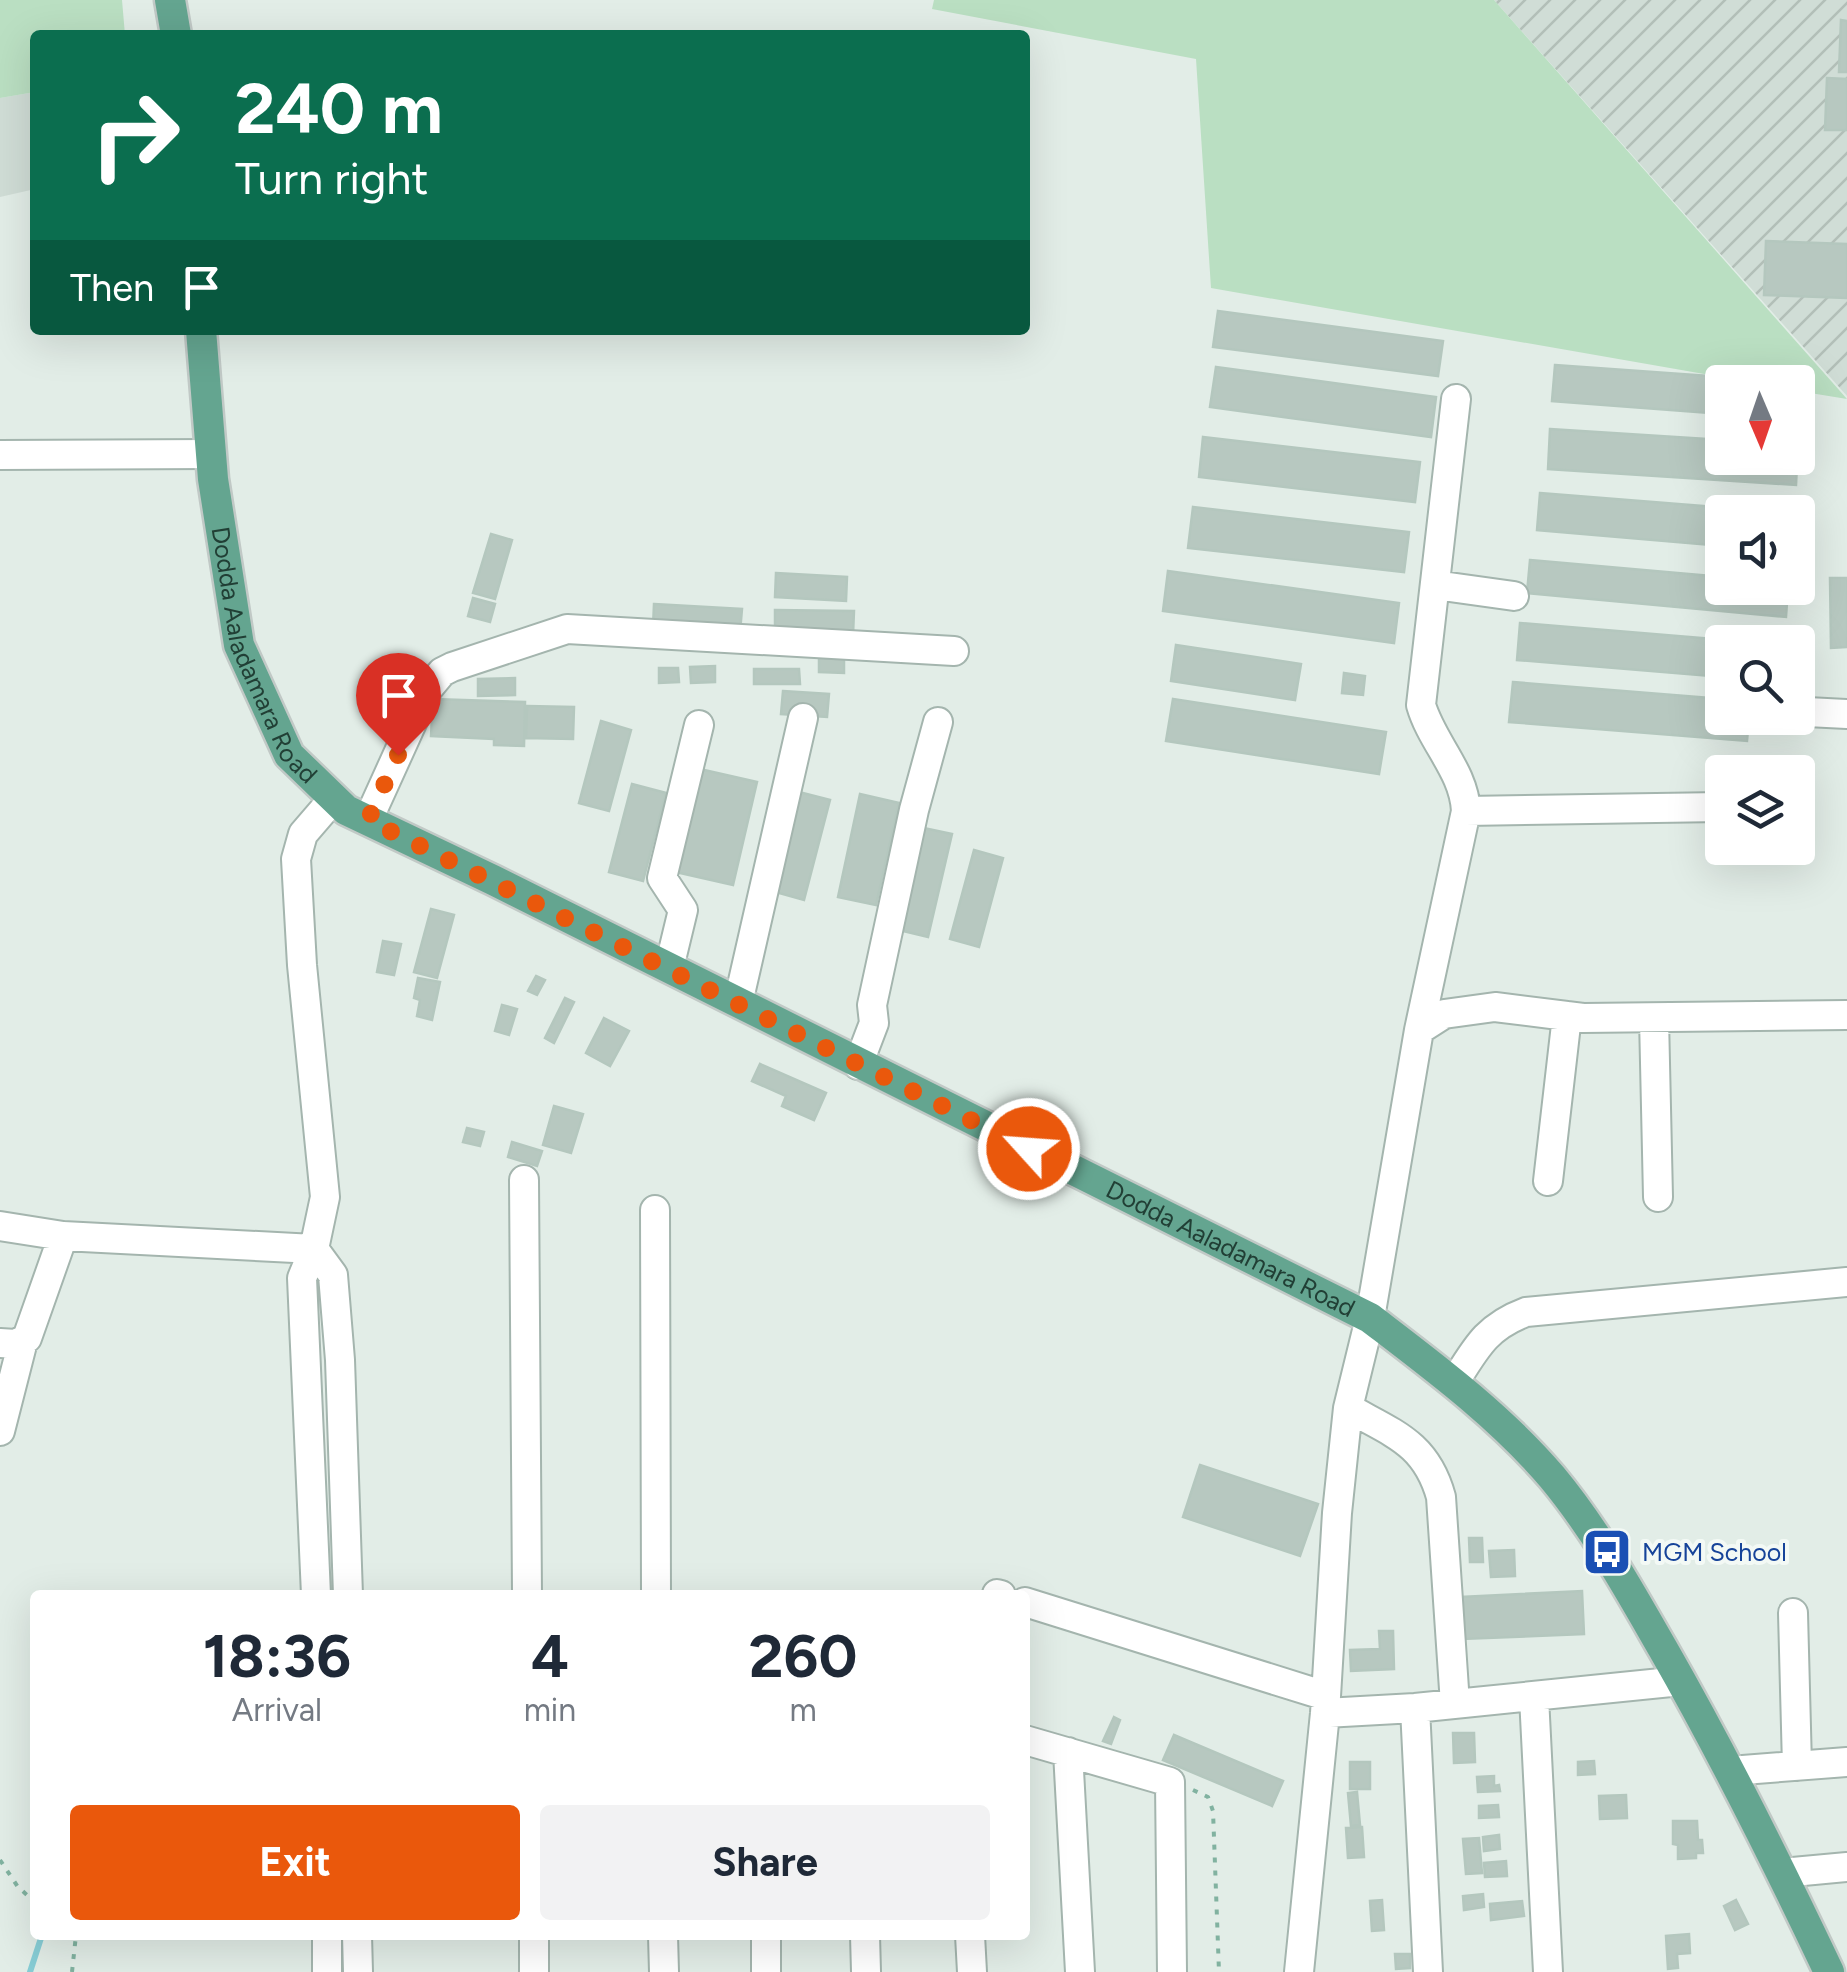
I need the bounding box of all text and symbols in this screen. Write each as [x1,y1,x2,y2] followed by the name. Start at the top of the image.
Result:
[235,66,443,151] text: 240 m
[70,70,200,200] icon: right
[235,151,428,205] text: Turn right
[174,260,229,315] icon: arrive
[70,265,154,311] text: Then
[1705,365,1815,475] north arrow
[1705,365,1815,865] map controls
[1705,495,1815,605] button: sound
[206,524,324,789] street label: Dodda Aaladamara Road
[1705,625,1815,735] button: search
[356,653,441,756] pin
[371,668,426,723] icon: arrive
[1705,755,1815,865] button: layers
[977,1097,1081,1201] position arrow
[1101,1174,1360,1323] street label: Dodda Aaladamara Road
[1581,1526,1633,1578] bus stop icon: MGM School
[1642,1537,1787,1567] place label: MGM School
[203,1620,351,1692] text: 18:36
[531,1620,569,1692] text: 4
[749,1620,857,1692] text: 260
[232,1691,322,1729] text: Arrival
[524,1691,576,1729] text: min
[789,1691,817,1729] text: m
[70,1805,520,1920] button: Exit
[540,1805,990,1920] button: Share

